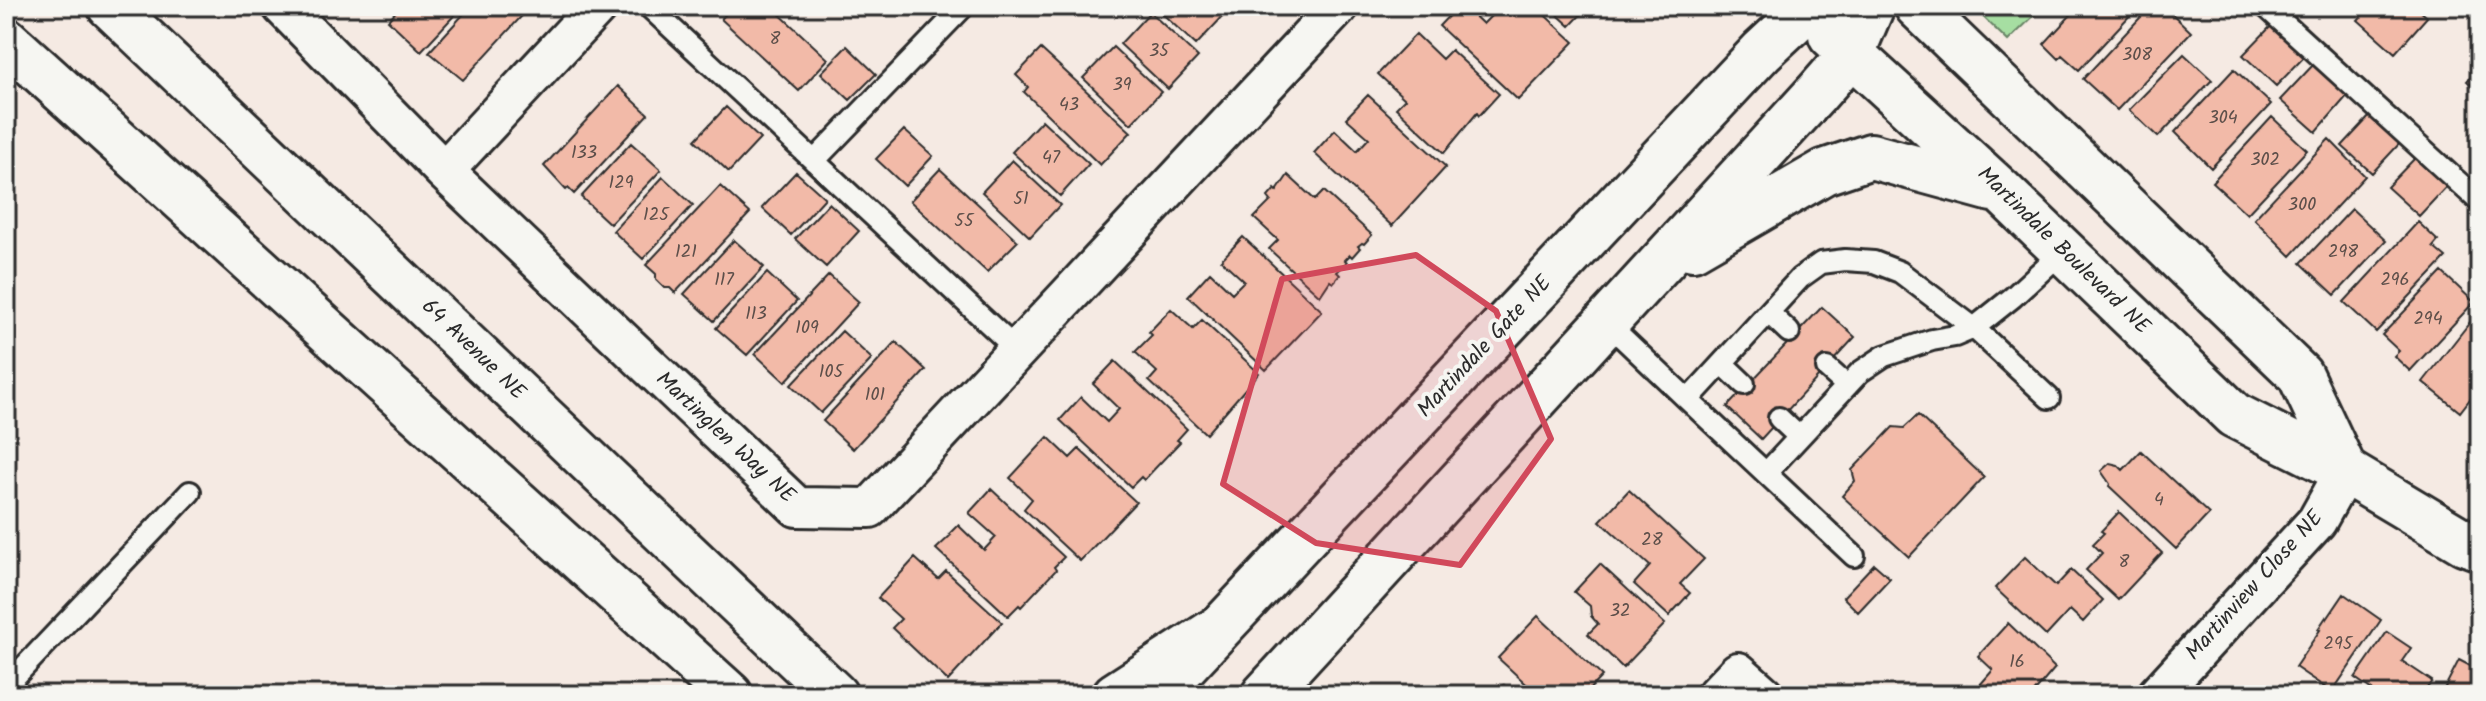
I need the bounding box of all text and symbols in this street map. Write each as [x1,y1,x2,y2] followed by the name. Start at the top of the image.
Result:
[770,25,781,54] house number: 8
[1149,37,1170,66] house number: 35
[2122,41,2152,70] house number: 308
[1112,71,1132,100] house number: 39
[1059,91,1079,120] house number: 43
[2208,104,2238,133] house number: 304
[571,139,597,168] house number: 133
[1042,144,1061,173] house number: 47
[2250,146,2280,175] house number: 302
[1968,158,2159,344] street label: Martindale Boulevard NE
[609,169,634,198] house number: 129
[1013,185,1029,214] house number: 51
[2288,191,2316,220] house number: 300
[643,201,670,230] house number: 125
[954,207,975,236] house number: 55
[675,238,697,267] house number: 121
[2328,238,2358,267] house number: 298
[714,266,734,295] house number: 117
[2380,266,2410,295] house number: 296
[1409,267,1562,426] street label: Martindale Gate NE
[412,291,534,410] street label: 64 Avenue NE
[745,300,767,329] house number: 113
[2413,305,2443,334] house number: 294
[795,314,819,343] house number: 109
[819,358,844,387] house number: 105
[647,363,804,513] street label: Martinglen Way NE
[865,381,885,410] house number: 101
[2154,486,2164,515] house number: 4
[2177,502,2333,669] street label: Martinview Close NE
[1641,526,1663,555] house number: 28
[2119,548,2130,577] house number: 8
[1610,597,1630,626] house number: 32
[2324,630,2354,659] house number: 295
[2009,648,2025,677] house number: 16

